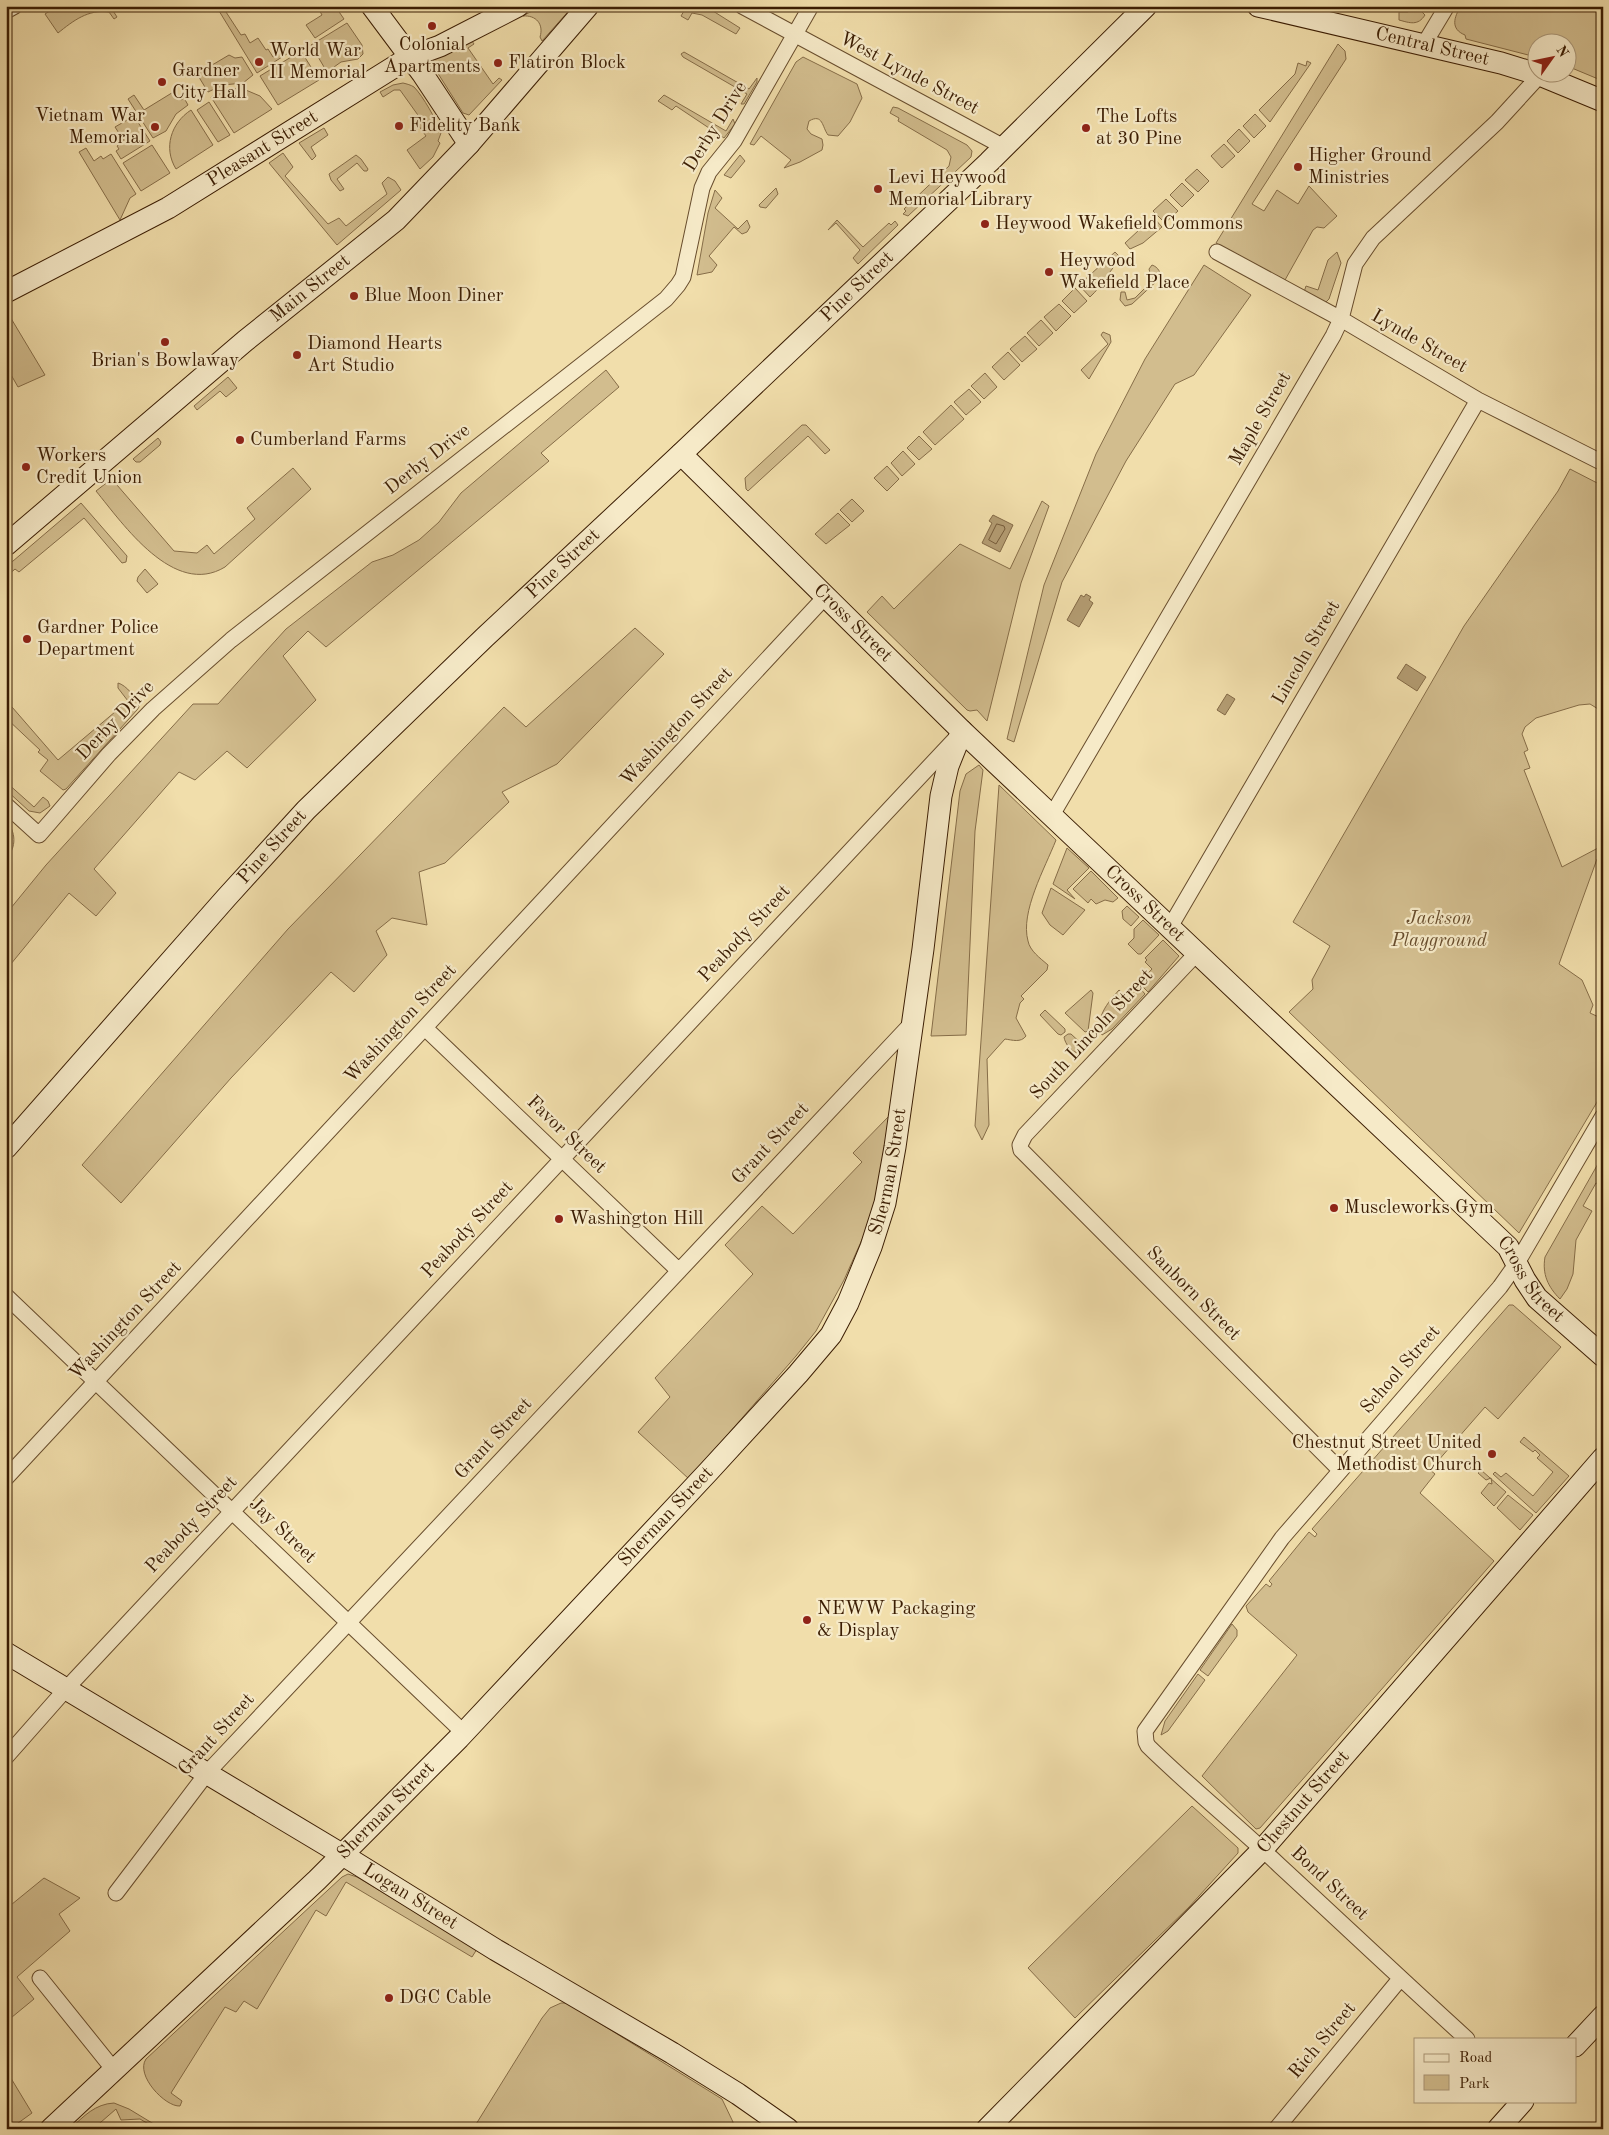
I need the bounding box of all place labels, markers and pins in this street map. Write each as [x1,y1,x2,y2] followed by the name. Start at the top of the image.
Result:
[426,20,438,32] marker: Colonial Apartments
[383,36,481,77] place label: Colonial Apartments
[269,42,366,83] place label: World War II Memorial
[508,54,626,73] place label: Flatiron Block
[253,56,265,68] marker: World War II Memorial
[492,57,504,69] marker: Flatiron Block
[172,62,247,103] place label: Gardner City Hall
[156,76,168,88] marker: Gardner City Hall
[35,107,145,148] place label: Vietnam War Memorial
[1096,108,1182,149] place label: The Lofts at 30 Pine
[409,117,521,136] place label: Fidelity Bank
[393,120,405,132] marker: Fidelity Bank
[149,121,161,133] marker: Vietnam War Memorial
[1080,122,1092,134] marker: The Lofts at 30 Pine
[1308,147,1432,188] place label: Higher Ground Ministries
[1292,161,1304,173] marker: Higher Ground Ministries
[888,169,1033,210] place label: Levi Heywood Memorial Library
[872,183,884,195] marker: Levi Heywood Memorial Library
[995,215,1243,234] place label: Heywood Wakefield Commons
[979,218,991,230] marker: Heywood Wakefield Commons
[1059,252,1189,293] place label: Heywood Wakefield Place
[1043,266,1055,278] marker: Heywood Wakefield Place
[364,287,504,306] place label: Blue Moon Diner
[348,290,360,302] marker: Blue Moon Diner
[307,335,442,376] place label: Diamond Hearts Art Studio
[159,336,171,348] marker: Brian's Bowlaway
[291,349,303,361] marker: Diamond Hearts Art Studio
[91,352,239,371] place label: Brian's Bowlaway
[250,431,406,450] place label: Cumberland Farms
[234,434,246,446] marker: Cumberland Farms
[36,447,142,488] place label: Workers Credit Union
[20,461,32,473] marker: Workers Credit Union
[37,619,159,660] place label: Gardner Police Department
[21,633,33,645] marker: Gardner Police Department
[1344,1199,1494,1218] place label: Muscleworks Gym
[1328,1202,1340,1214] marker: Muscleworks Gym
[569,1210,703,1229] place label: Washington Hill
[553,1213,565,1225] marker: Washington Hill
[1292,1434,1482,1475] place label: Chestnut Street United Methodist Church
[1486,1448,1498,1460] marker: Chestnut Street United Methodist Church
[817,1600,976,1641] place label: NEWW Packaging & Display
[801,1614,813,1626] marker: NEWW Packaging & Display
[399,1989,491,2008] place label: DGC Cable
[383,1992,395,2004] marker: DGC Cable

